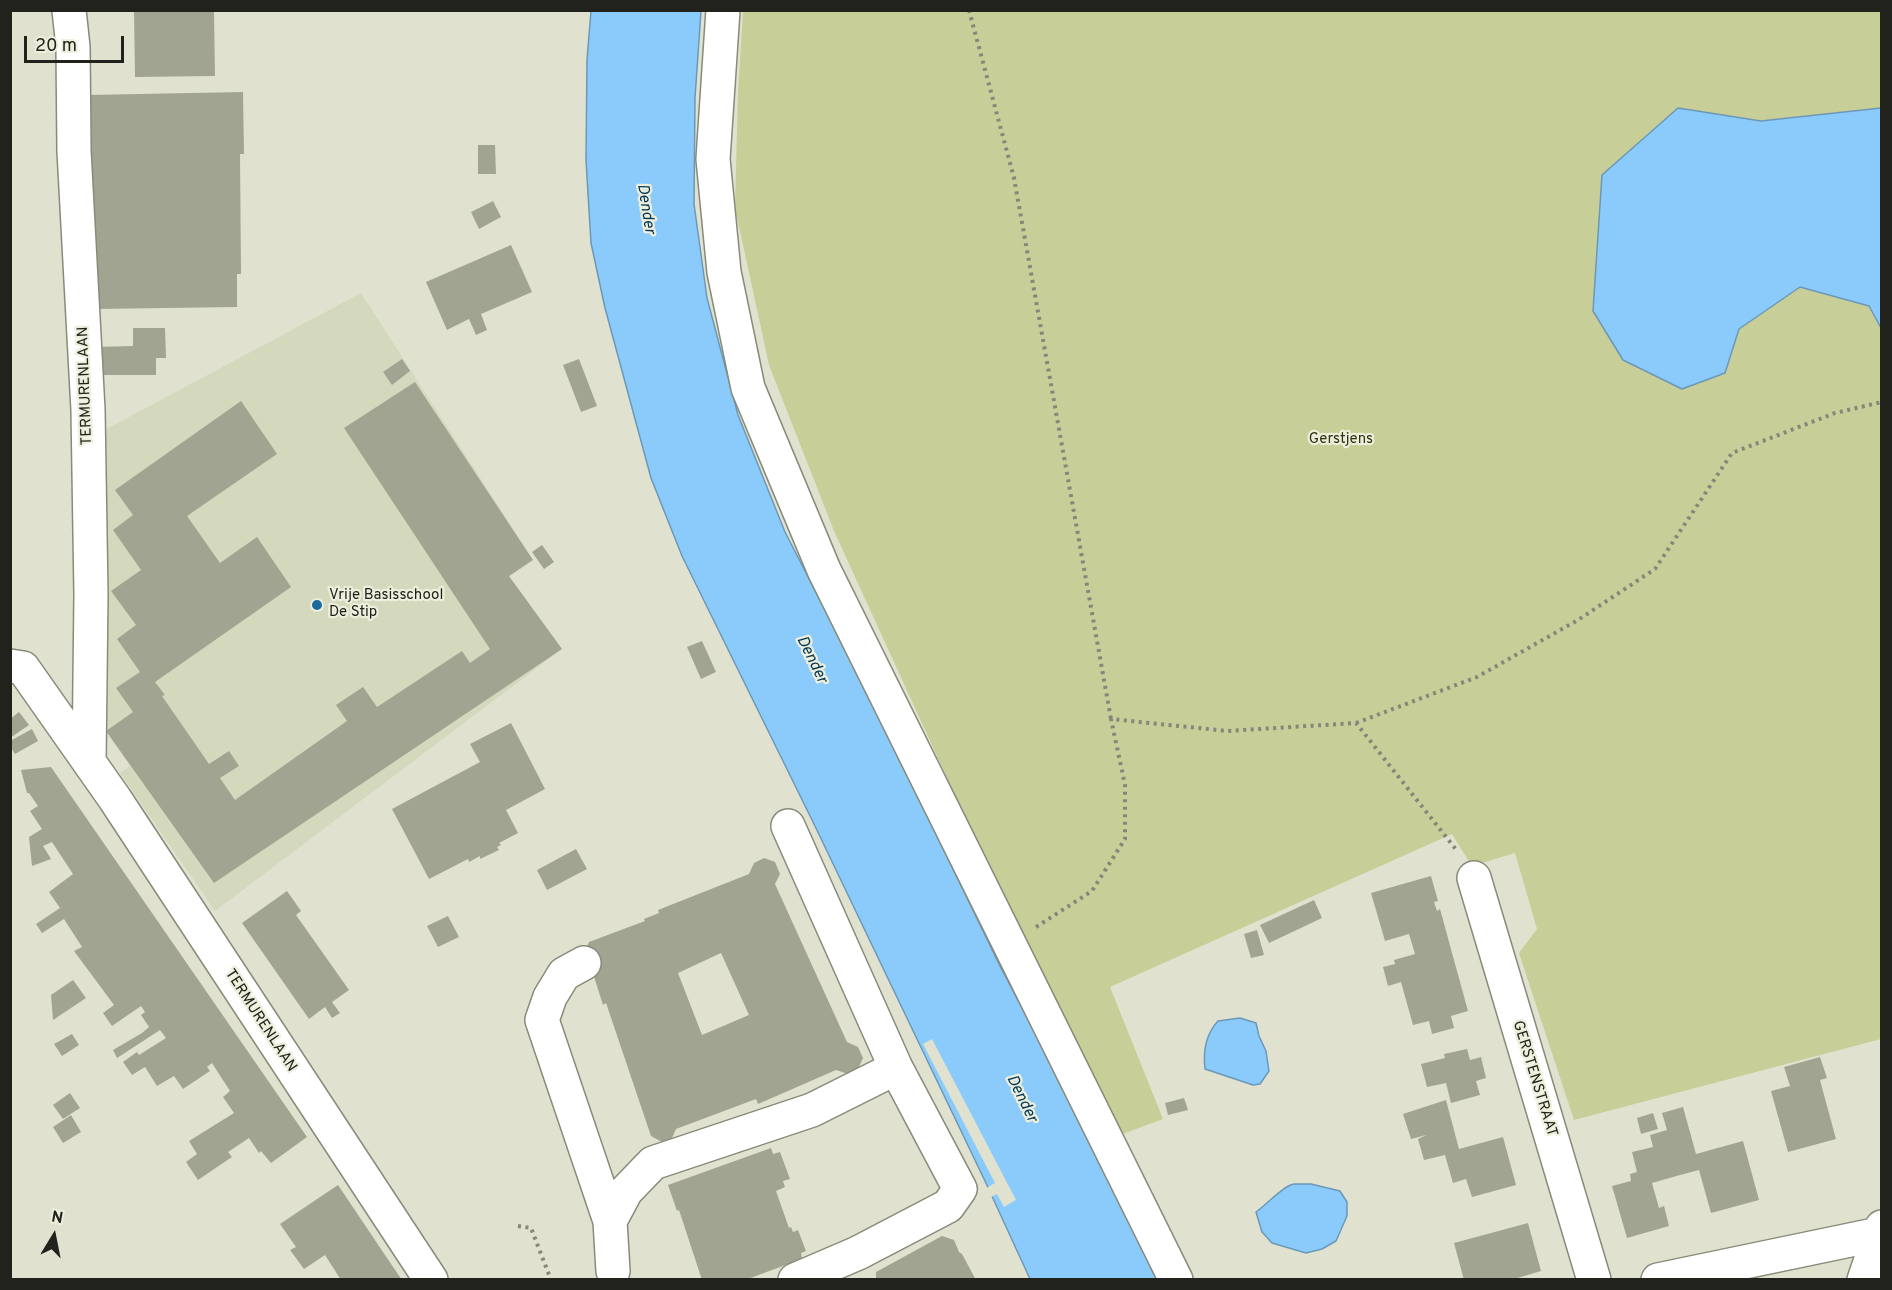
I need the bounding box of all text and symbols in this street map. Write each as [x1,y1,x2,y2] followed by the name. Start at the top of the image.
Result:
[27,24,128,62] scale bar
[35,35,77,58] text: 20 m
[632,182,658,236] water label: Dender
[75,326,97,446] street label: TERMURENLAAN
[1309,431,1373,449] park label: Gerstjens
[329,587,443,622] place label: Vrije Basisschool De Stip
[310,598,324,612] marker: Vrije Basisschool De Stip
[791,633,831,687] water label: Dender
[220,966,300,1076] street label: TERMURENLAAN
[1508,1019,1560,1139] street label: GERSTENSTRAAT
[1001,1072,1041,1126] water label: Dender
[24,1206,84,1266] north arrow
[50,1207,65,1229] text: N

